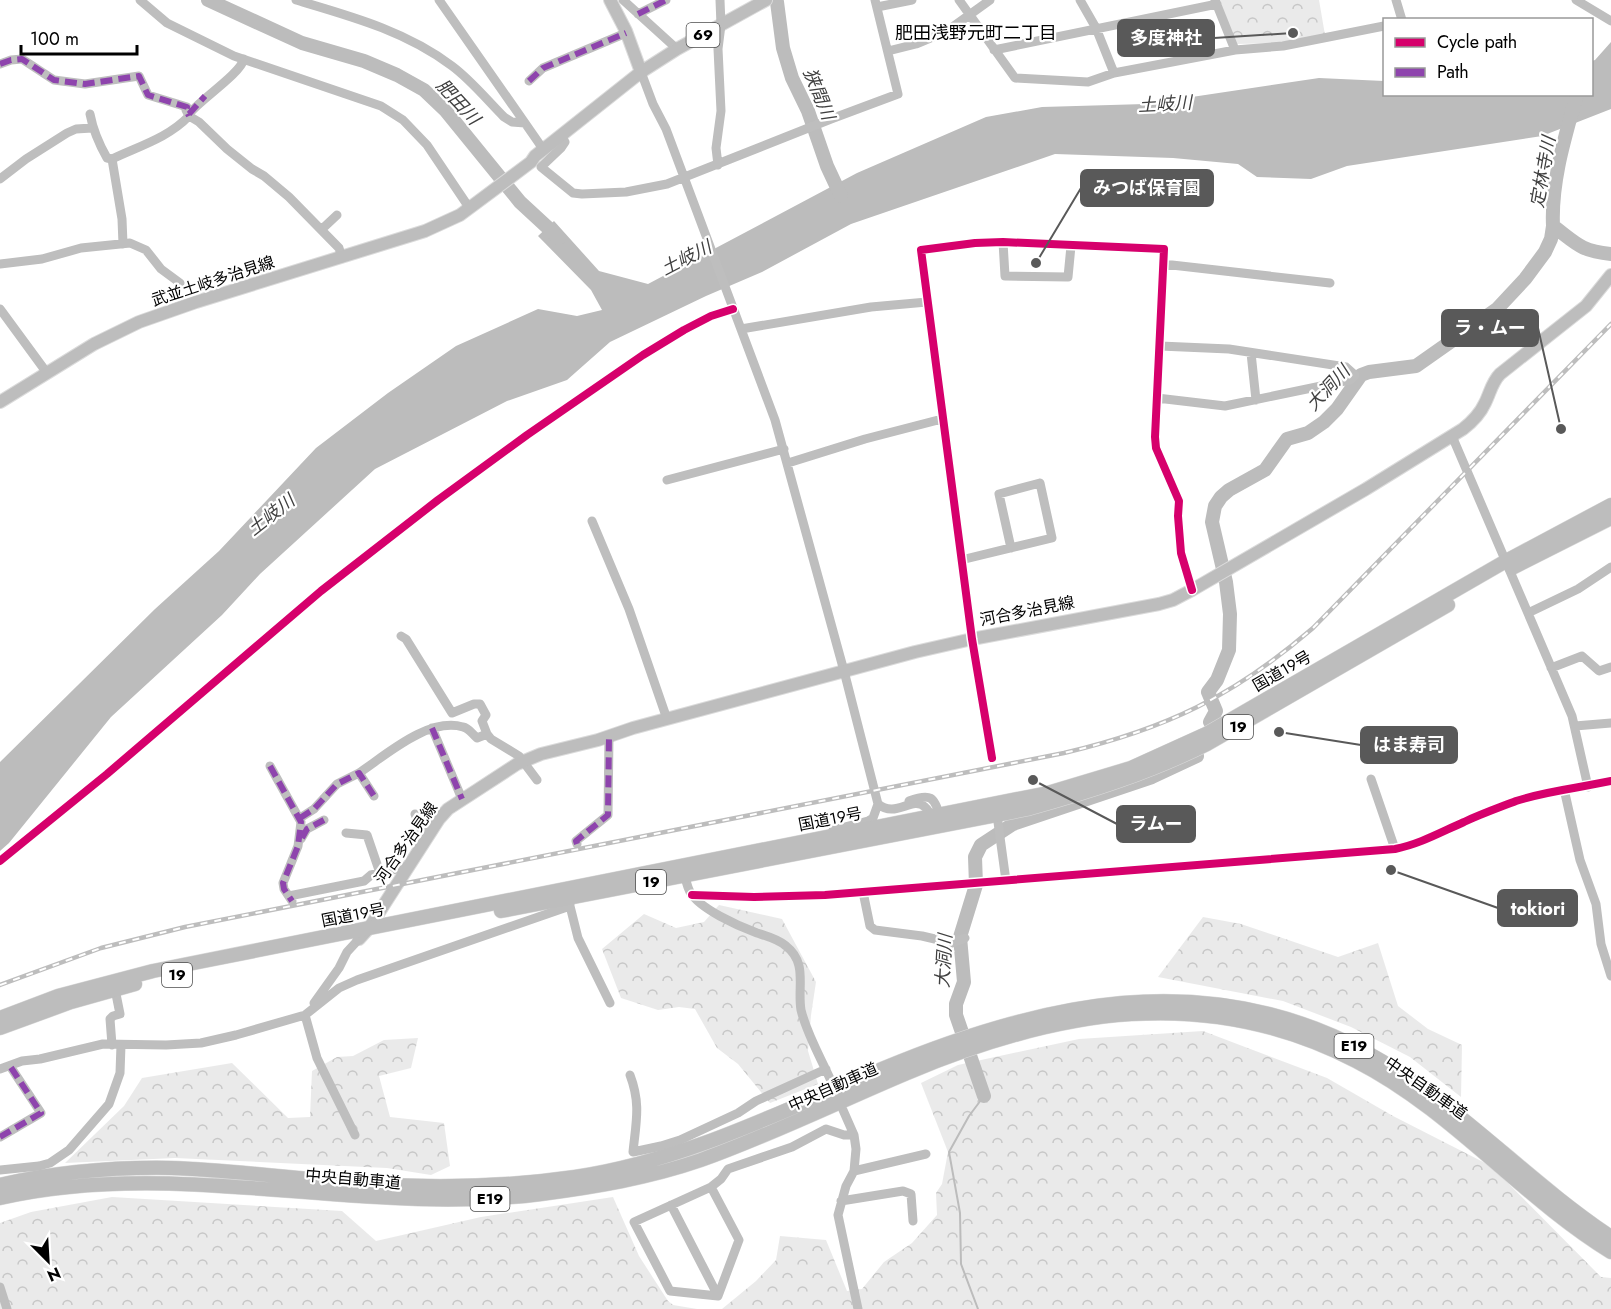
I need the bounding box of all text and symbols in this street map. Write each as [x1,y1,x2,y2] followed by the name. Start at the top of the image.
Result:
[21,18,136,56] scale bar
[1383,18,1593,96] legend
[895,20,1057,46] district label: 肥田浅野元町二丁目
[1118,20,1214,56] callout: 多度神社
[686,23,720,47] road number: 69
[1130,25,1202,51] text: 多度神社
[30,26,79,52] text: 100 m
[1437,29,1517,55] text: Cycle path
[1437,59,1469,85] text: Path
[797,64,842,126] water label: 狭間川
[430,73,487,132] water label: 肥田川
[1137,90,1195,118] water label: 土岐川
[1524,132,1562,210] water label: 定林寺川
[1081,170,1213,206] callout: みつば保育園
[1093,175,1201,201] text: みつば保育園
[656,233,718,282] water label: 土岐川
[149,250,277,312] street label: 武並土岐多治見線
[1442,310,1538,346] callout: ラ・ムー
[1454,315,1526,341] text: ラ・ムー
[1300,358,1357,417] water label: 大洞川
[242,487,302,542] water label: 土岐川
[978,591,1076,631] street label: 河合多治見線
[1248,645,1316,697] street label: 国道19号
[1223,715,1253,739] road number: 19
[1361,727,1457,763] callout: はま寿司
[1373,732,1445,758] text: はま寿司
[369,797,443,889] street label: 河合多治見線
[796,802,864,836] street label: 国道19号
[1117,806,1195,842] callout: ラムー
[1129,811,1183,837] text: ラムー
[636,870,666,894] road number: 19
[1498,890,1577,926] callout: tokiori
[1511,896,1565,922] text: tokiori
[319,898,387,932] street label: 国道19号
[930,931,958,989] water label: 大洞川
[162,963,192,987] road number: 19
[1334,1034,1374,1058] road number: E19
[1380,1051,1472,1125] street label: 中央自動車道
[784,1057,882,1117] street label: 中央自動車道
[304,1163,402,1195] street label: 中央自動車道
[470,1187,510,1211] road number: E19
[18,1231,78,1291] north arrow
[43,1261,64,1287] text: N

